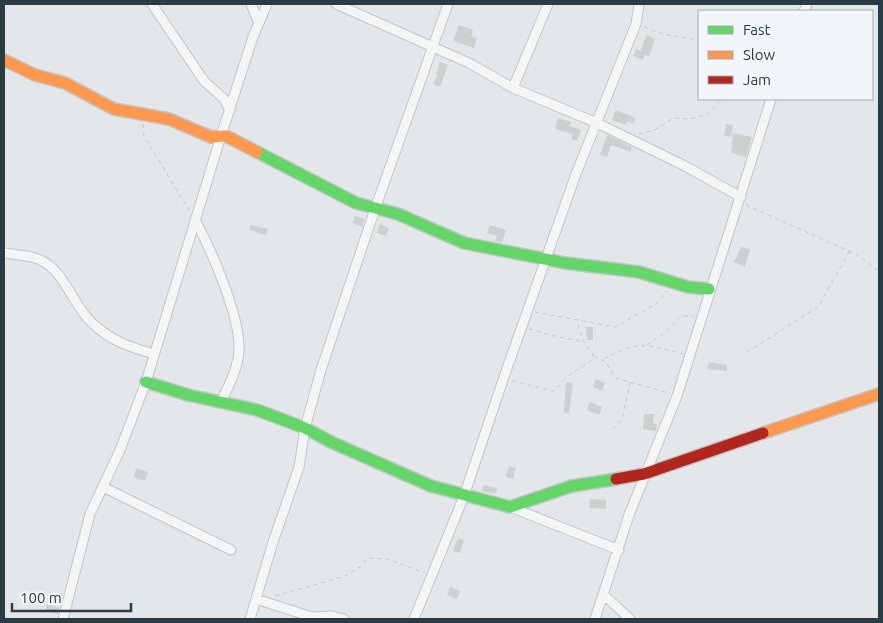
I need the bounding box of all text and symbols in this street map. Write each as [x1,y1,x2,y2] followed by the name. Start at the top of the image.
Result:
[698,10,873,100] legend
[743,21,771,38] text: Fast
[743,46,776,63] text: Slow
[743,71,771,88] text: Jam
[12,580,131,612] scale bar
[20,589,62,606] text: 100 m

